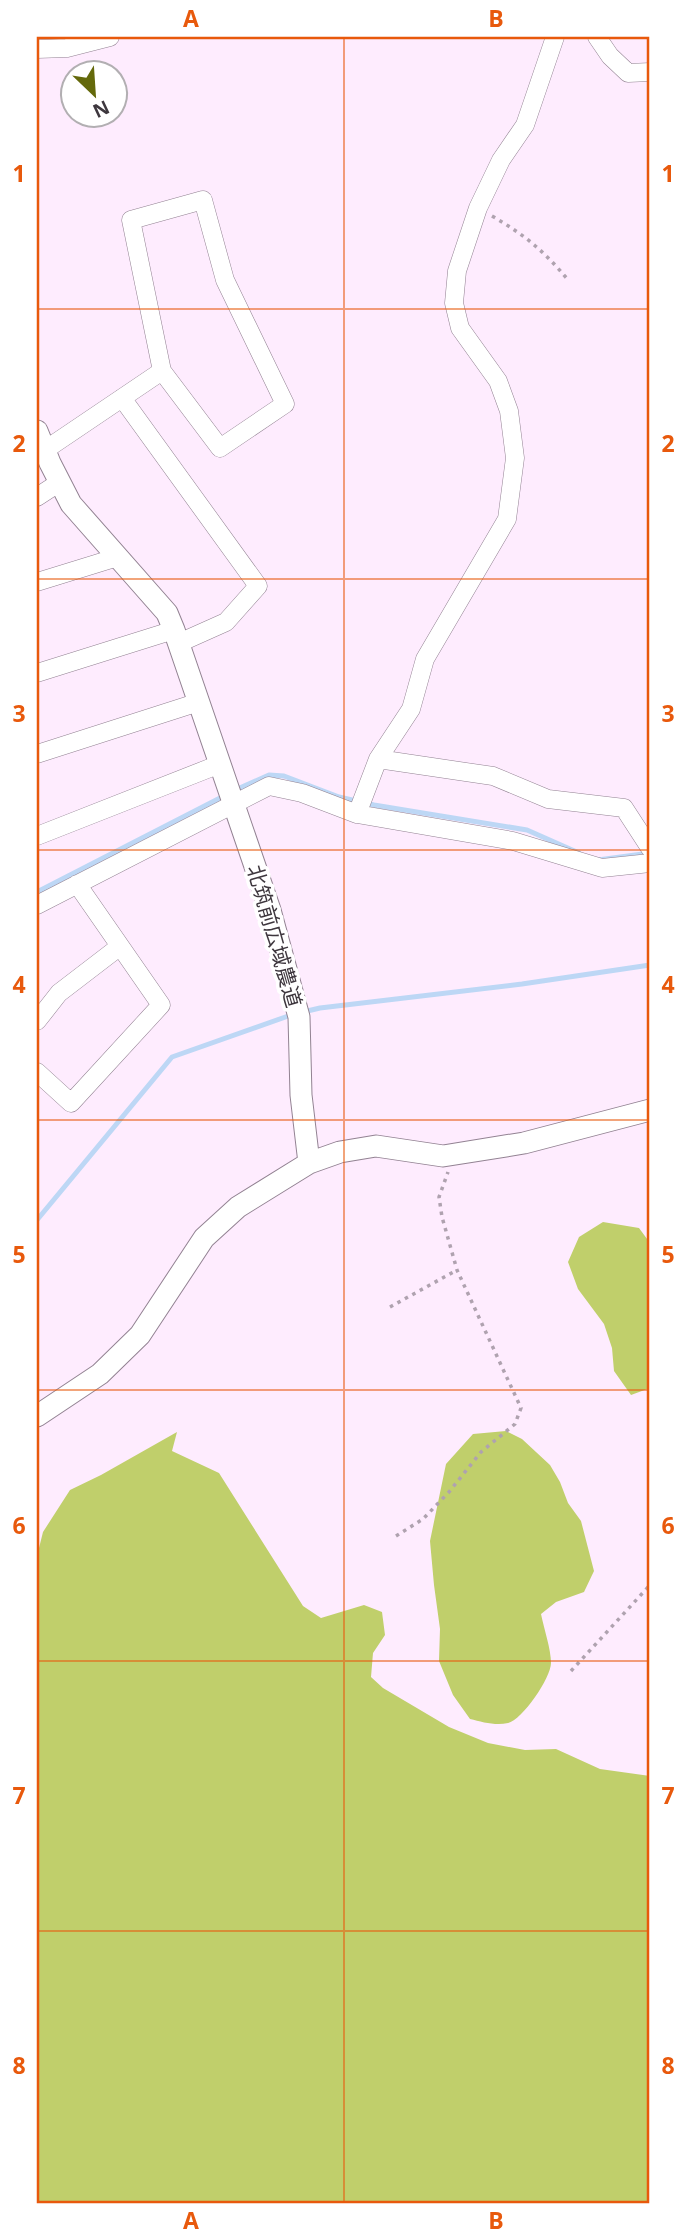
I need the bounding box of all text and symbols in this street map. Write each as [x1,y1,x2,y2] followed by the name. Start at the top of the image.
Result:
[183,2,199,34] text: A
[488,2,504,34] text: B
[60,60,130,130] north arrow
[89,94,114,124] text: N
[12,157,26,189] text: 1
[661,157,675,189] text: 1
[12,427,26,459] text: 2
[661,427,675,459] text: 2
[12,697,26,729] text: 3
[661,697,675,729] text: 3
[241,861,309,1011] street label: 北筑前広域農道
[12,968,26,1000] text: 4
[661,968,675,1000] text: 4
[12,1238,26,1270] text: 5
[661,1238,675,1270] text: 5
[12,1509,26,1541] text: 6
[661,1509,675,1541] text: 6
[12,1779,26,1811] text: 7
[661,1779,675,1811] text: 7
[12,2049,26,2081] text: 8
[661,2049,675,2081] text: 8
[183,2204,199,2236] text: A
[488,2204,504,2236] text: B

